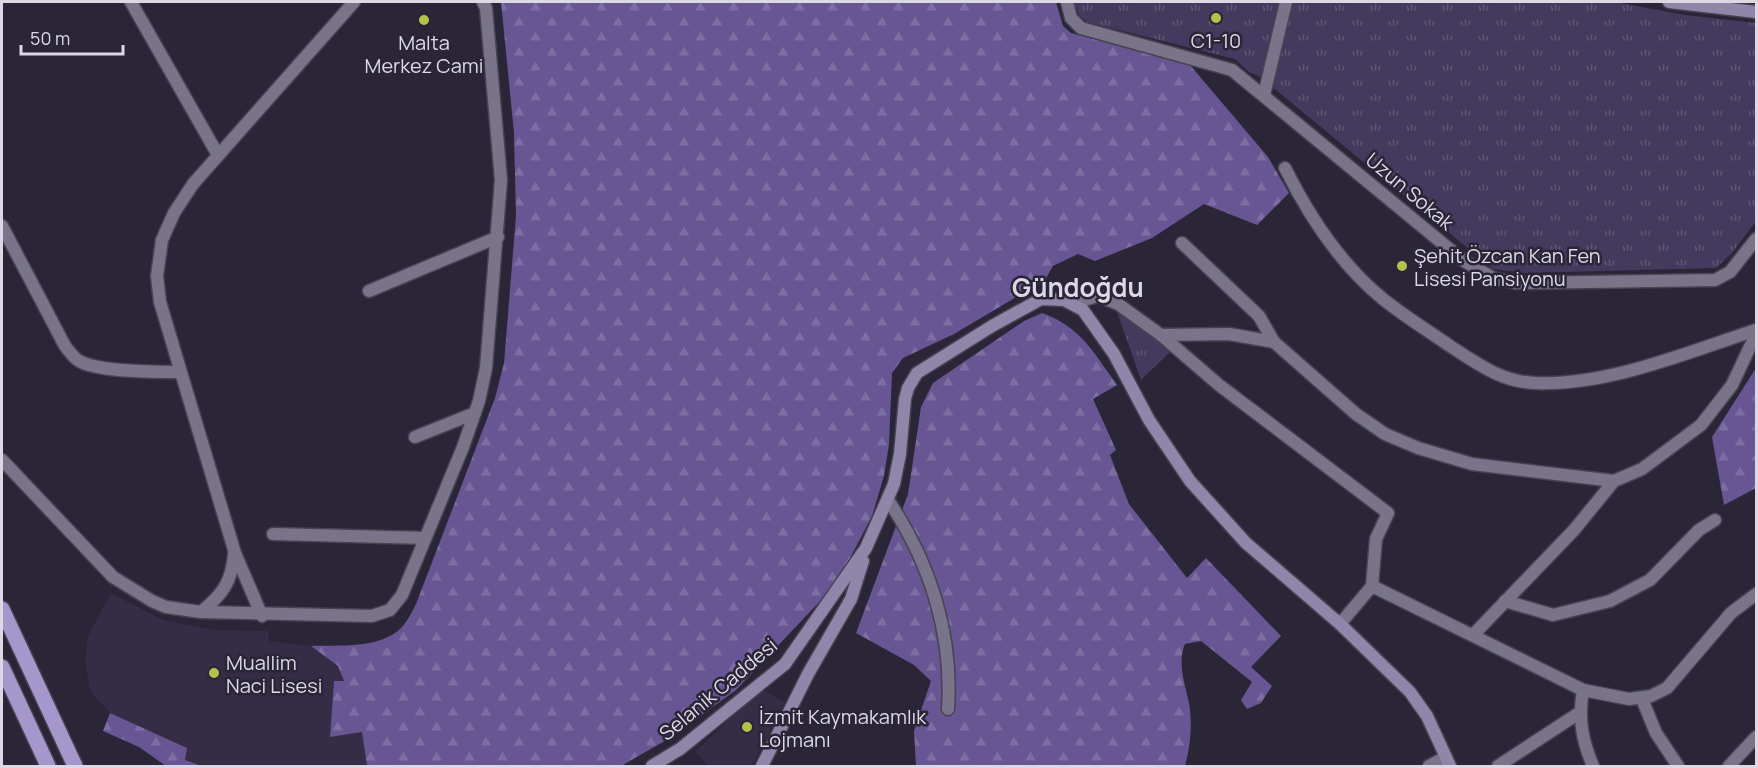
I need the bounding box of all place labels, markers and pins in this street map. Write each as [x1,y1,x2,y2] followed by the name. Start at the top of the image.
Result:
[1209,11,1223,25] marker: C1-10
[417,13,431,27] marker: Malta Merkez Cami
[1191,27,1241,54] place label: C1-10
[365,29,483,79] place label: Malta Merkez Cami
[1414,242,1601,292] place label: Şehit Özcan Kan Fen Lisesi Pansiyonu
[1395,259,1409,273] marker: Şehit Özcan Kan Fen Lisesi Pansiyonu
[226,649,322,699] place label: Muallim Naci Lisesi
[207,666,221,680] marker: Muallim Naci Lisesi
[759,703,927,753] place label: İzmit Kaymakamlık Lojmanı
[740,720,754,734] marker: İzmit Kaymakamlık Lojmanı

